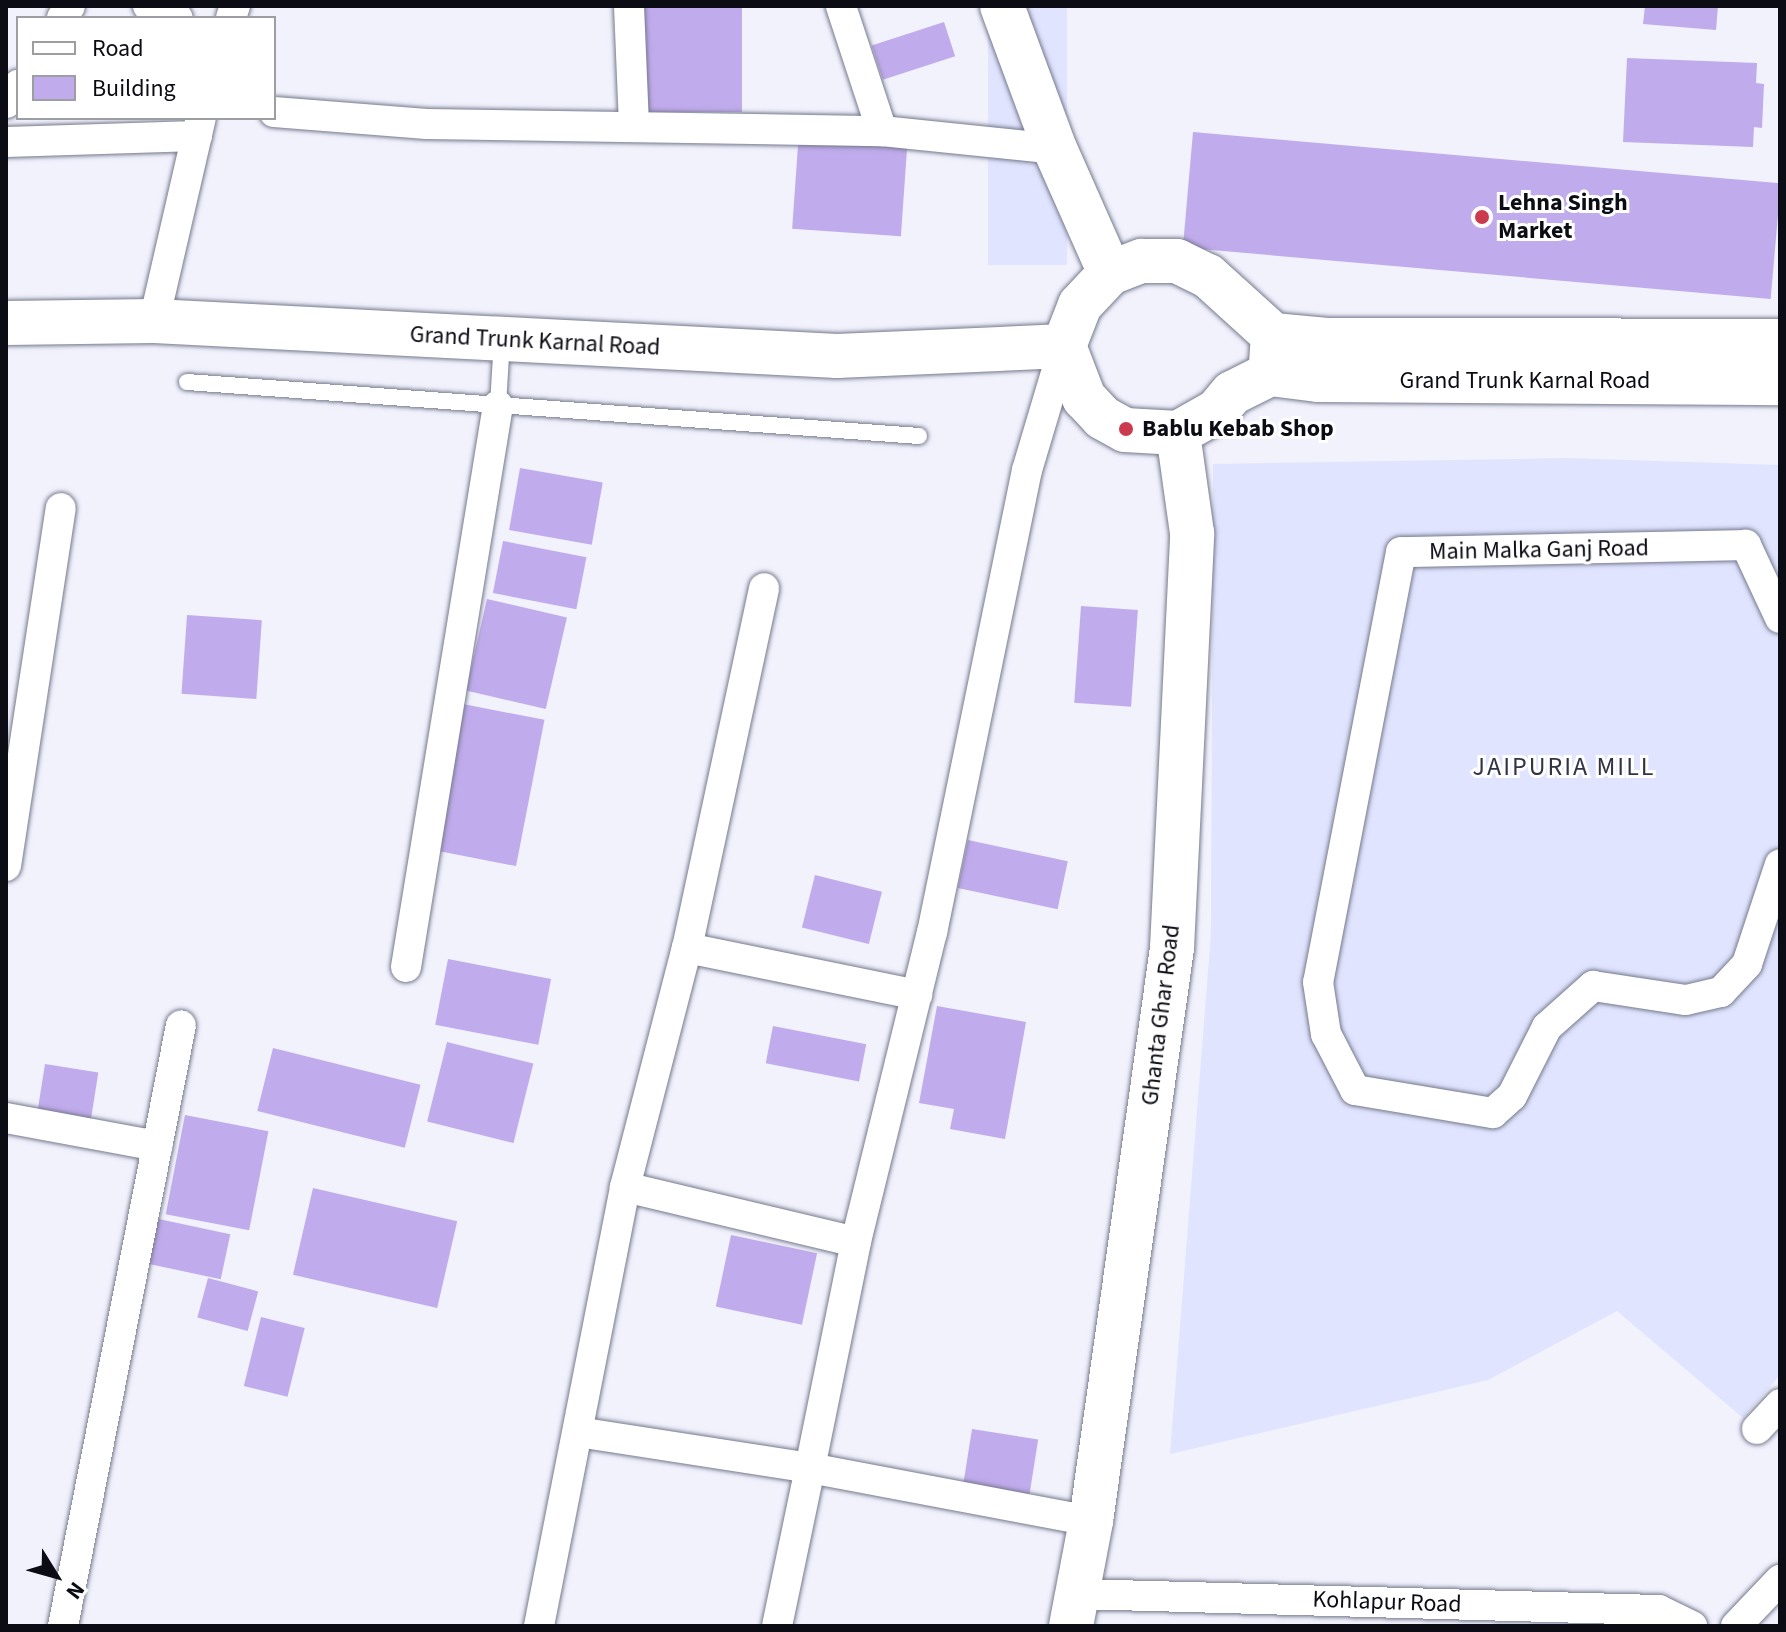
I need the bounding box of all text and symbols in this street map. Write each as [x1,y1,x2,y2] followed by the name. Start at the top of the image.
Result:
[16,16,276,120] legend
[92,31,144,66] text: Road
[92,71,176,106] text: Building
[1498,189,1628,245] place label: Lehna Singh Market
[1473,208,1491,226] marker: Lehna Singh Market
[409,320,661,362] street label: Grand Trunk Karnal Road
[1400,367,1650,395] street label: Grand Trunk Karnal Road
[1142,415,1334,443] place label: Bablu Kebab Shop
[1117,420,1135,438] marker: Bablu Kebab Shop
[1429,534,1649,566] street label: Main Malka Ganj Road
[1473,751,1655,783] district label: JAIPURIA MILL
[1136,923,1186,1107] street label: Ghanta Ghar Road
[16,1536,96,1616] north arrow
[58,1575,92,1606] text: N
[1312,1585,1462,1619] street label: Kohlapur Road

